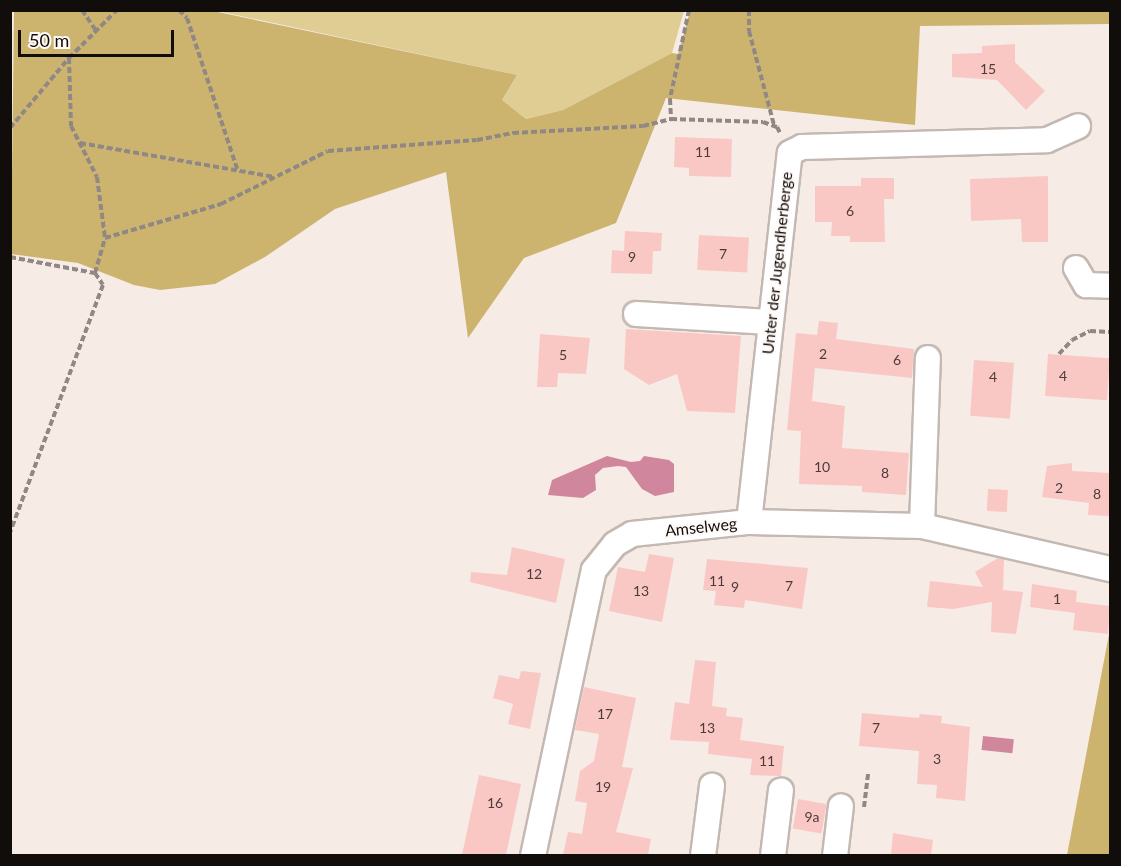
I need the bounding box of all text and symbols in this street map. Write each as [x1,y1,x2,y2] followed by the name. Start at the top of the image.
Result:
[21,18,177,56] scale bar
[29,29,69,51] text: 50 m
[980,61,996,77] house number: 15
[695,144,711,160] house number: 11
[758,170,796,356] street label: Unter der Jugendherberge
[846,203,854,219] house number: 6
[719,246,727,262] house number: 7
[628,249,636,265] house number: 9
[819,346,827,362] house number: 2
[559,347,567,363] house number: 5
[893,352,901,368] house number: 6
[1059,368,1067,384] house number: 4
[989,369,997,385] house number: 4
[814,459,830,475] house number: 10
[881,465,889,481] house number: 8
[1055,480,1063,496] house number: 2
[1093,486,1101,502] house number: 8
[664,514,738,540] street label: Amselweg
[526,566,542,582] house number: 12
[709,573,725,589] house number: 11
[785,578,793,594] house number: 7
[731,579,739,595] house number: 9
[633,583,649,599] house number: 13
[1053,591,1061,607] house number: 1
[597,706,613,722] house number: 17
[699,720,715,736] house number: 13
[872,720,880,736] house number: 7
[933,751,941,767] house number: 3
[759,753,775,769] house number: 11
[595,779,611,795] house number: 19
[487,795,503,811] house number: 16
[804,809,820,825] house number: 9a

